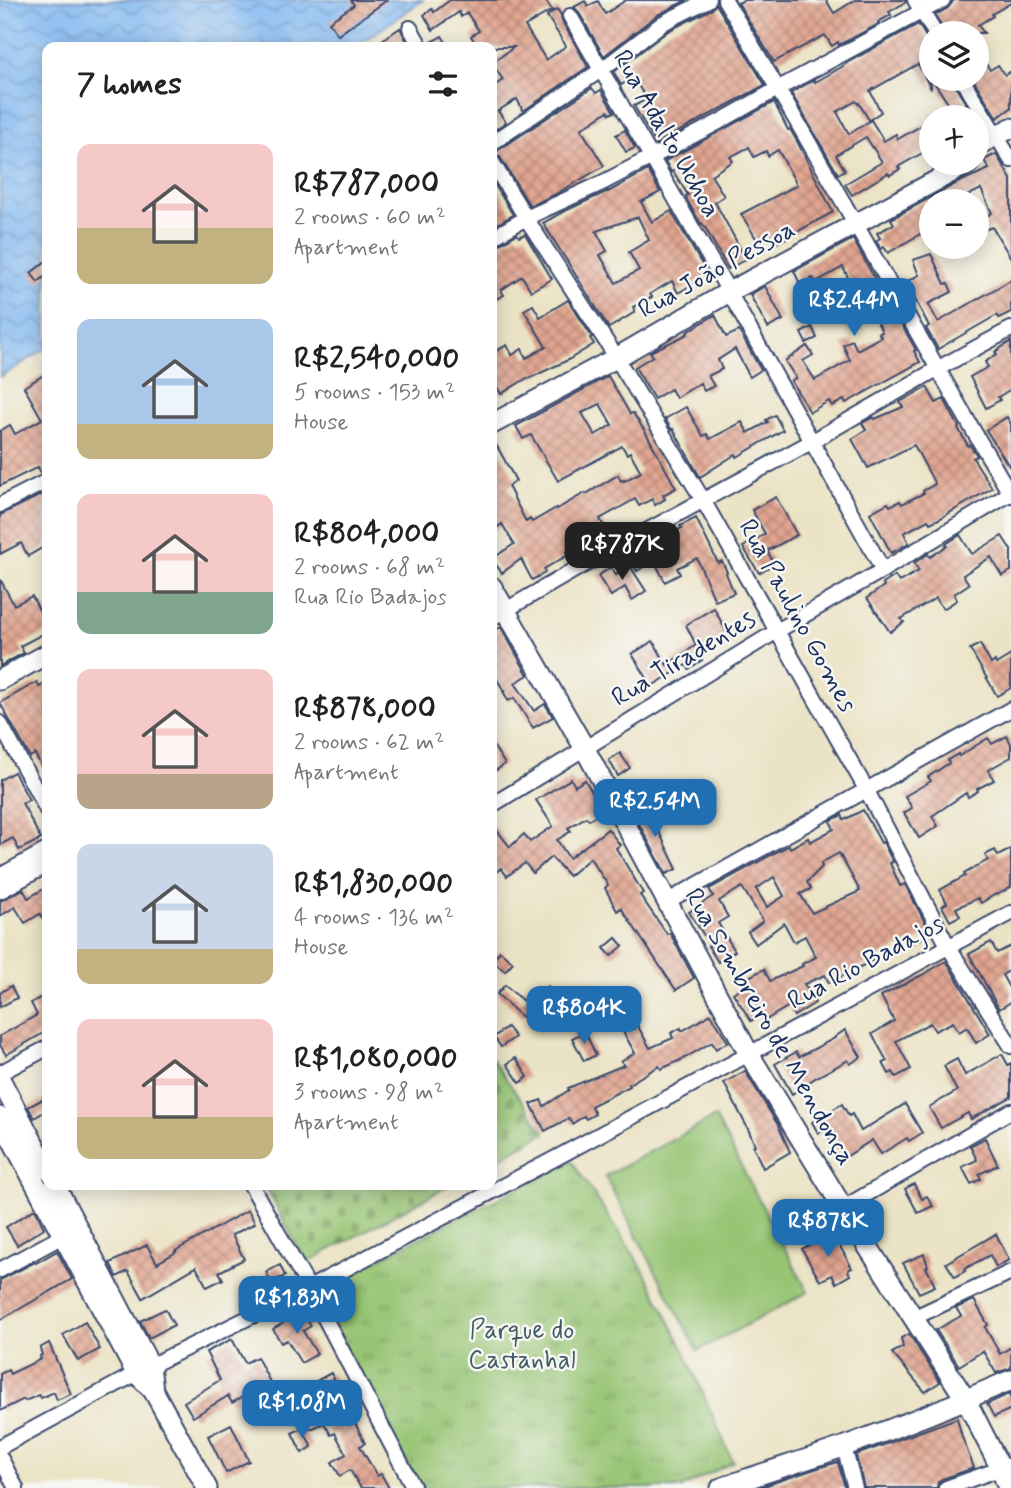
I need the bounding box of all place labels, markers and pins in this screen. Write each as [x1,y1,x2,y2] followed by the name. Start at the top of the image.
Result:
[789,278,919,338] pin: R$2.44M
[565,522,679,582] pin: R$787K
[590,780,720,839] pin: R$2.54M
[527,986,641,1046] pin: R$804K
[771,1200,885,1259] pin: R$878K
[232,1276,362,1336] pin: R$1.83M
[237,1380,367,1440] pin: R$1.08M

